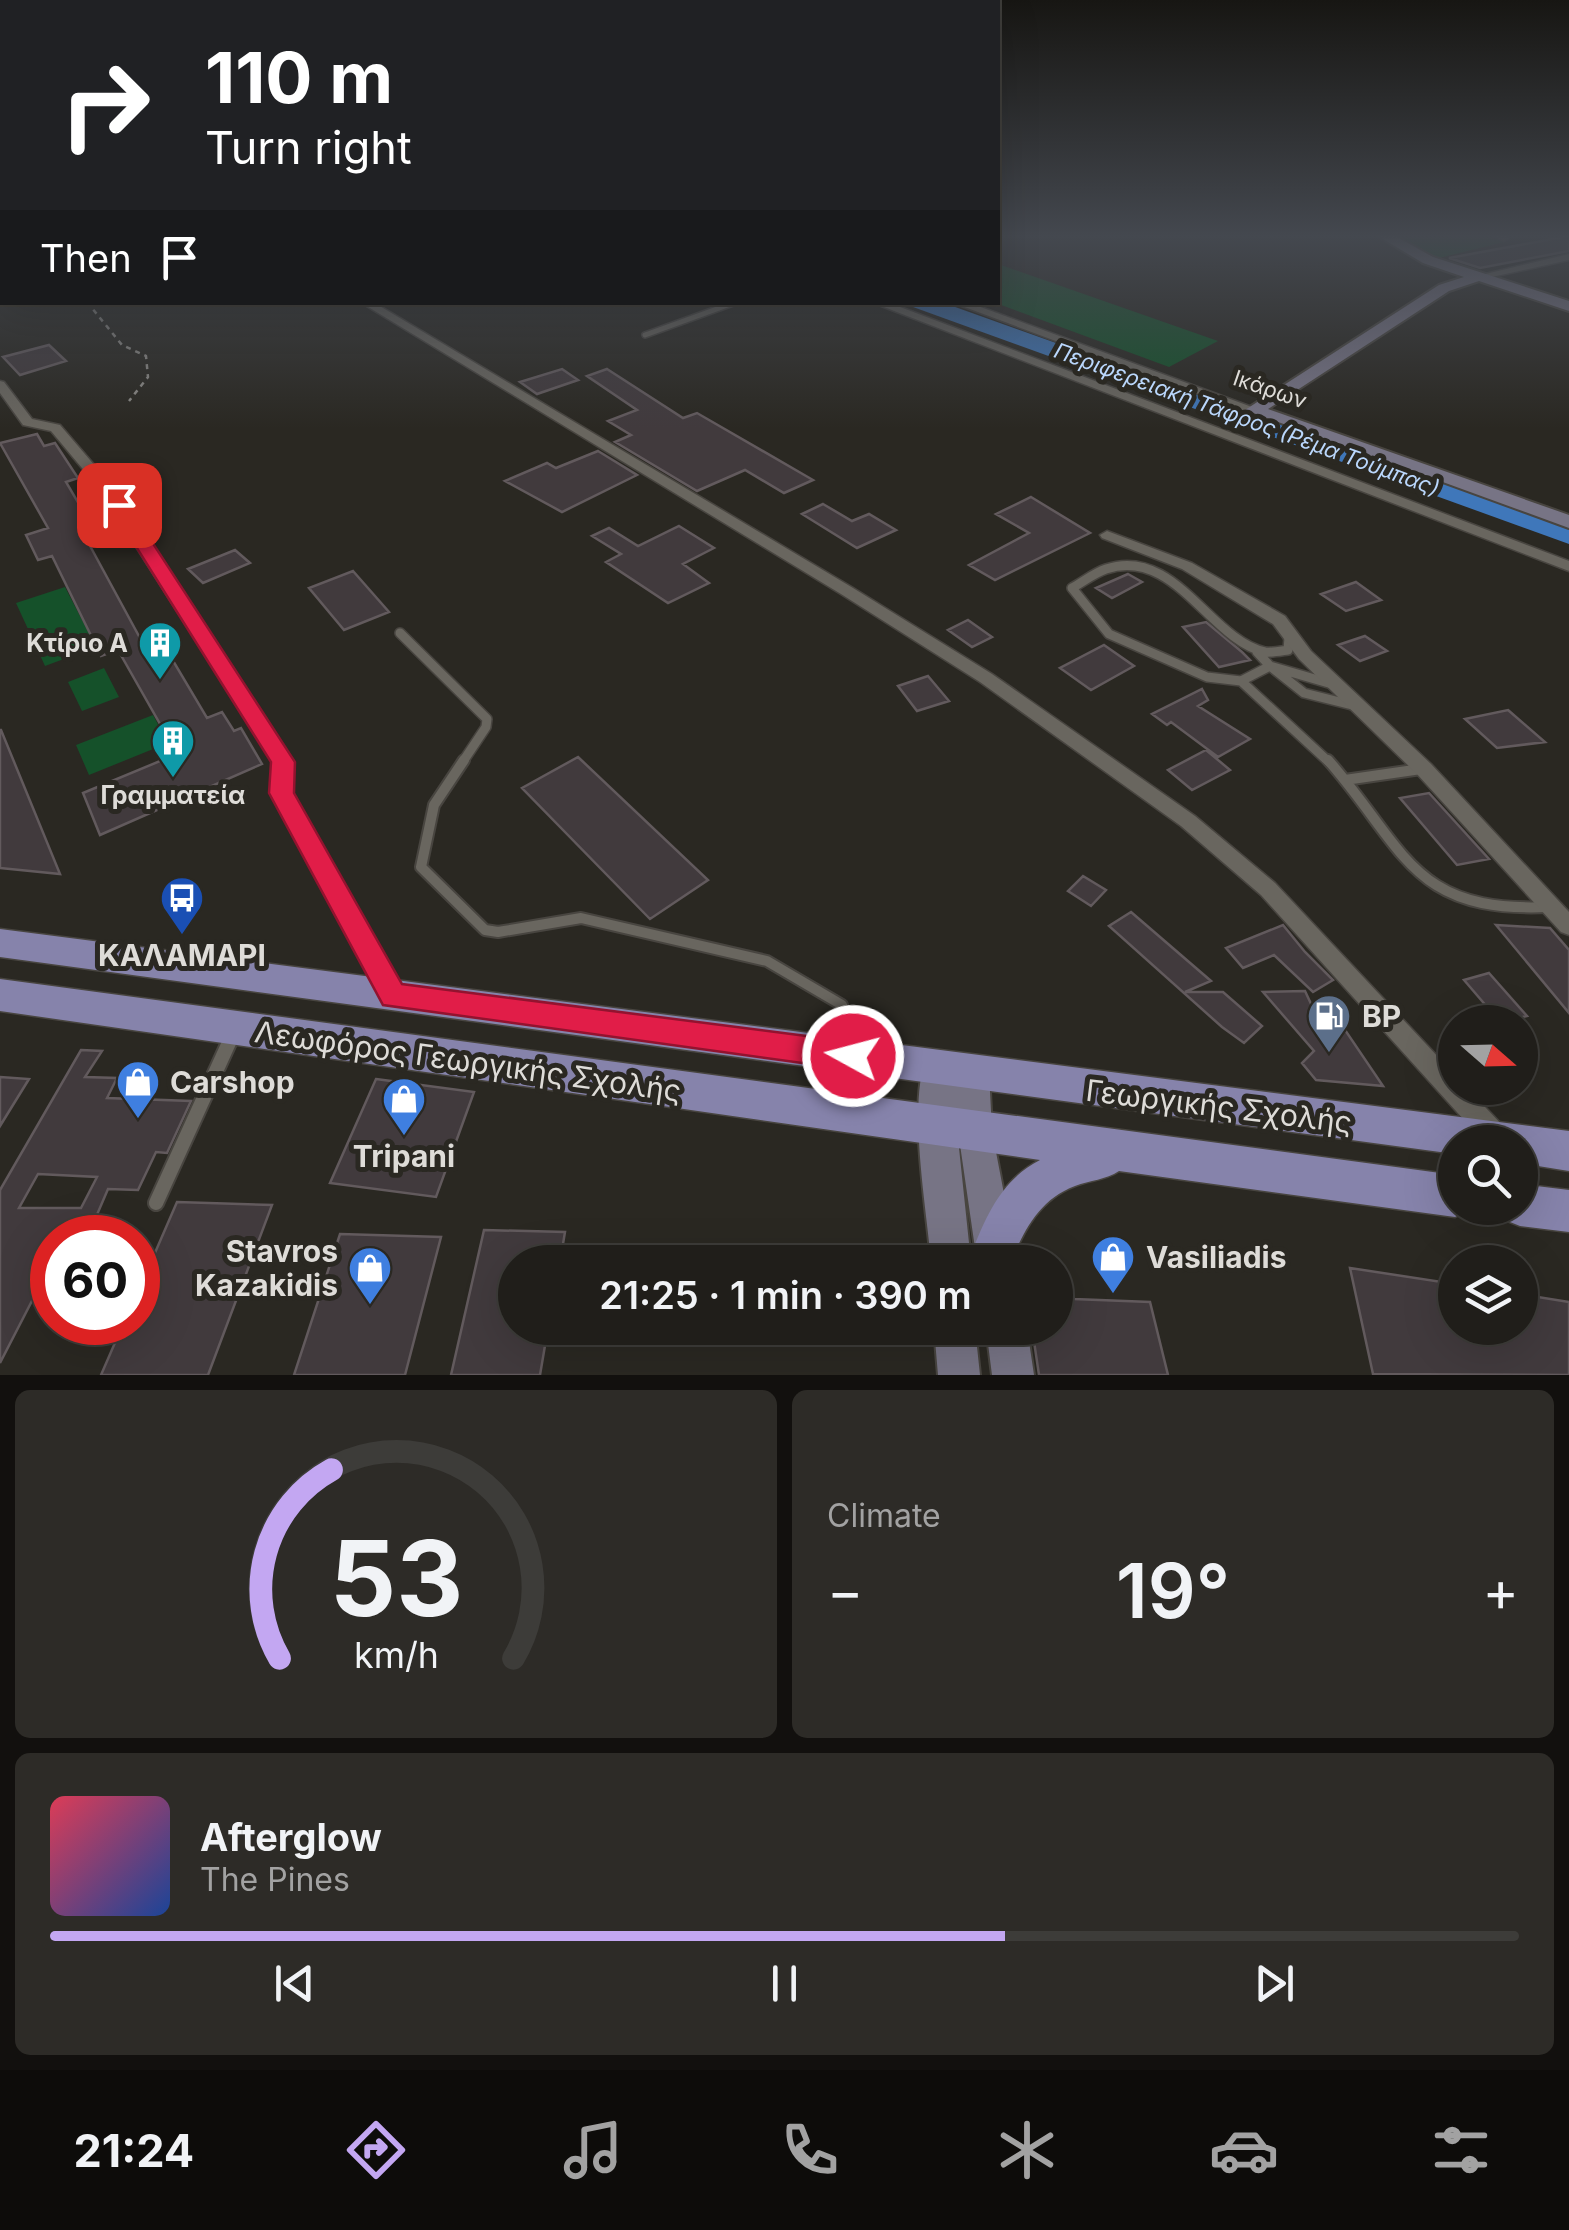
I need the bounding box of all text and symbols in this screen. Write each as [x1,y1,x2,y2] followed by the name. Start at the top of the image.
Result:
[205,35,393,120] text: 110 m
[40,40,170,170] icon: right
[205,120,412,175] text: Turn right
[152,230,207,285] icon: arrive
[40,235,132,281] text: Then
[1051,337,1443,501] water label: Περιφερειακή Τάφρος (Ρέμα Τούμπας)
[1230,364,1310,414] street label: Ικάρων
[77,463,162,548] pin
[92,478,147,533] icon: arrive
[137,620,183,681] building icon: Κτίριο Α
[26,628,128,658] place label: Κτίριο Α
[150,718,196,779] building icon: Γραμματεία
[101,780,245,810] place label: Γραμματεία
[159,875,205,936] bus stop icon: ΚΑΛΑΜΑΡΙ
[98,937,266,973] place label: ΚΑΛΑΜΑΡΙ
[1306,993,1352,1054] fuel station icon: BP
[1362,998,1401,1034] place label: BP
[801,1004,905,1108] position arrow
[1438,1005,1538,1105] north arrow
[1438,1005,1538,1345] map controls
[253,1013,683,1109] street label: Λεωφόρος Γεωργικής Σχολής
[115,1059,161,1120] shop icon: Carshop
[170,1064,295,1100] place label: Carshop
[1084,1072,1354,1140] street label: Γεωργικής Σχολής
[381,1076,427,1137] shop icon: Tripani
[1438,1125,1538,1225] button: search
[353,1138,455,1174] place label: Tripani
[30,1215,160,1345] speed limit sign: 60
[195,1233,338,1303] place label: Stavros Kazakidis
[1090,1234,1136,1295] shop icon: Vasiliadis
[1146,1239,1287,1275] place label: Vasiliadis
[347,1245,393,1306] shop icon: Stavros Kazakidis
[1438,1245,1538,1345] button: layers
[599,1272,972,1318] text: 21:25 · 1 min · 390 m
[827,1496,941,1535] text: Climate
[329,1515,463,1641] text: 53
[1116,1545,1230,1636] text: 19°
[827,1558,863,1624] text: −
[1483,1558,1519,1624] text: +
[354,1633,438,1677] text: km/h
[200,1814,382,1860] text: Afterglow
[200,1860,350,1899] text: The Pines
[267,1956,322,2011] icon: previous
[757,1956,812,2011] icon: pause
[1247,1956,1302,2011] icon: next
[341,2115,411,2185] icon: directions
[558,2115,628,2185] icon: music
[775,2115,845,2185] icon: phone
[992,2115,1062,2185] icon: climate
[1209,2115,1279,2185] icon: car
[1426,2115,1496,2185] icon: filters
[73,2123,194,2178] text: 21:24

